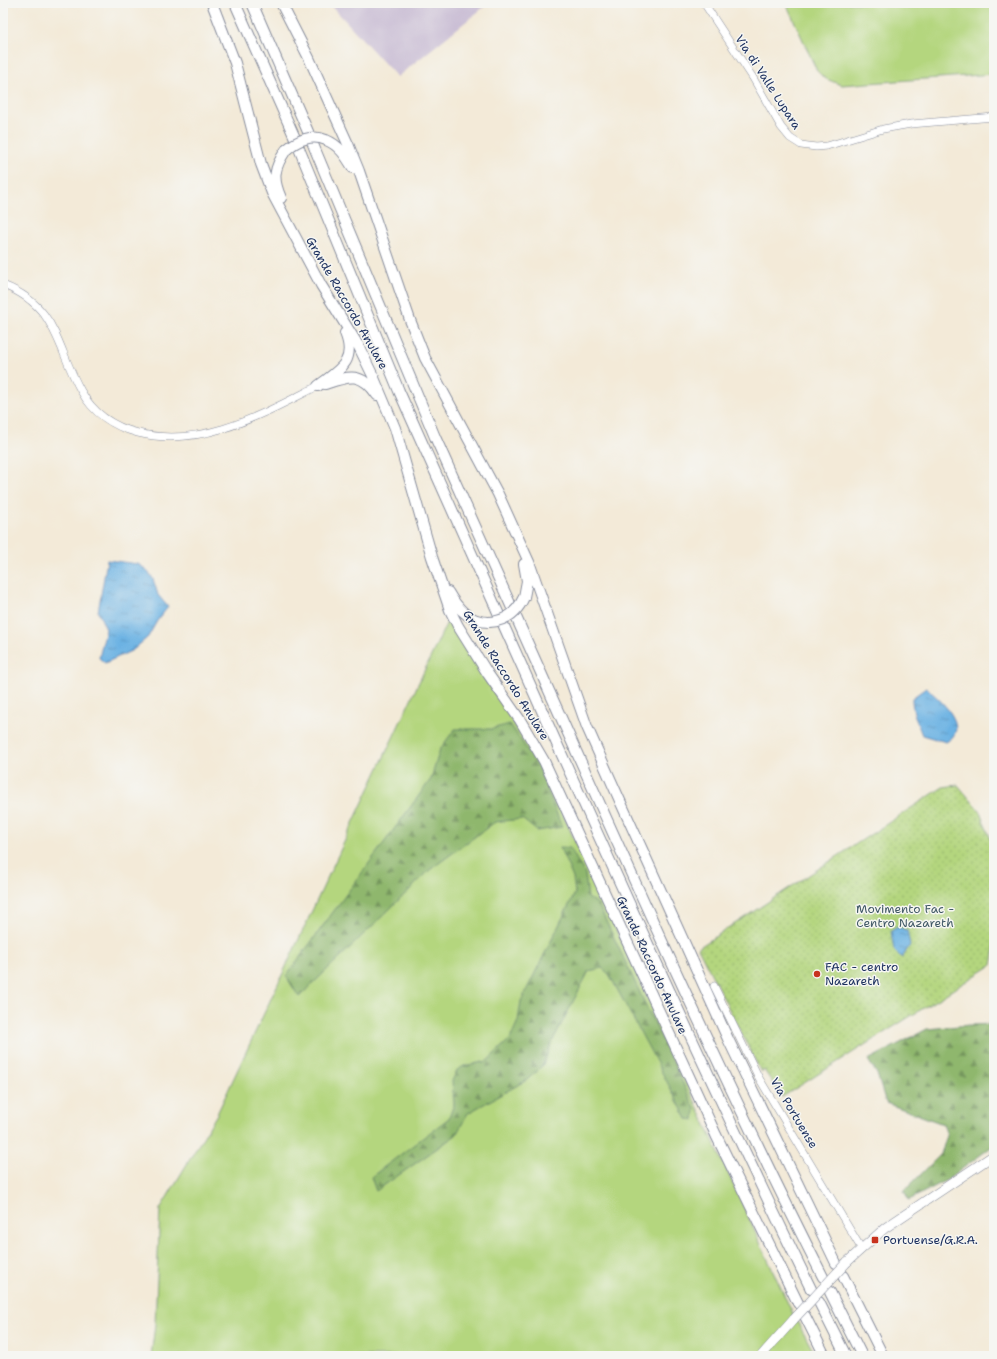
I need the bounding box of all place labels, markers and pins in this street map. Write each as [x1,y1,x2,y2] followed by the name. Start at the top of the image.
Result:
[825,959,898,989] place label: FAC - centro Nazareth
[812,969,822,979] marker: FAC - centro Nazareth
[883,1232,978,1248] place label: Portuense/G.R.A.
[870,1235,880,1245] marker: Portuense/G.R.A.

